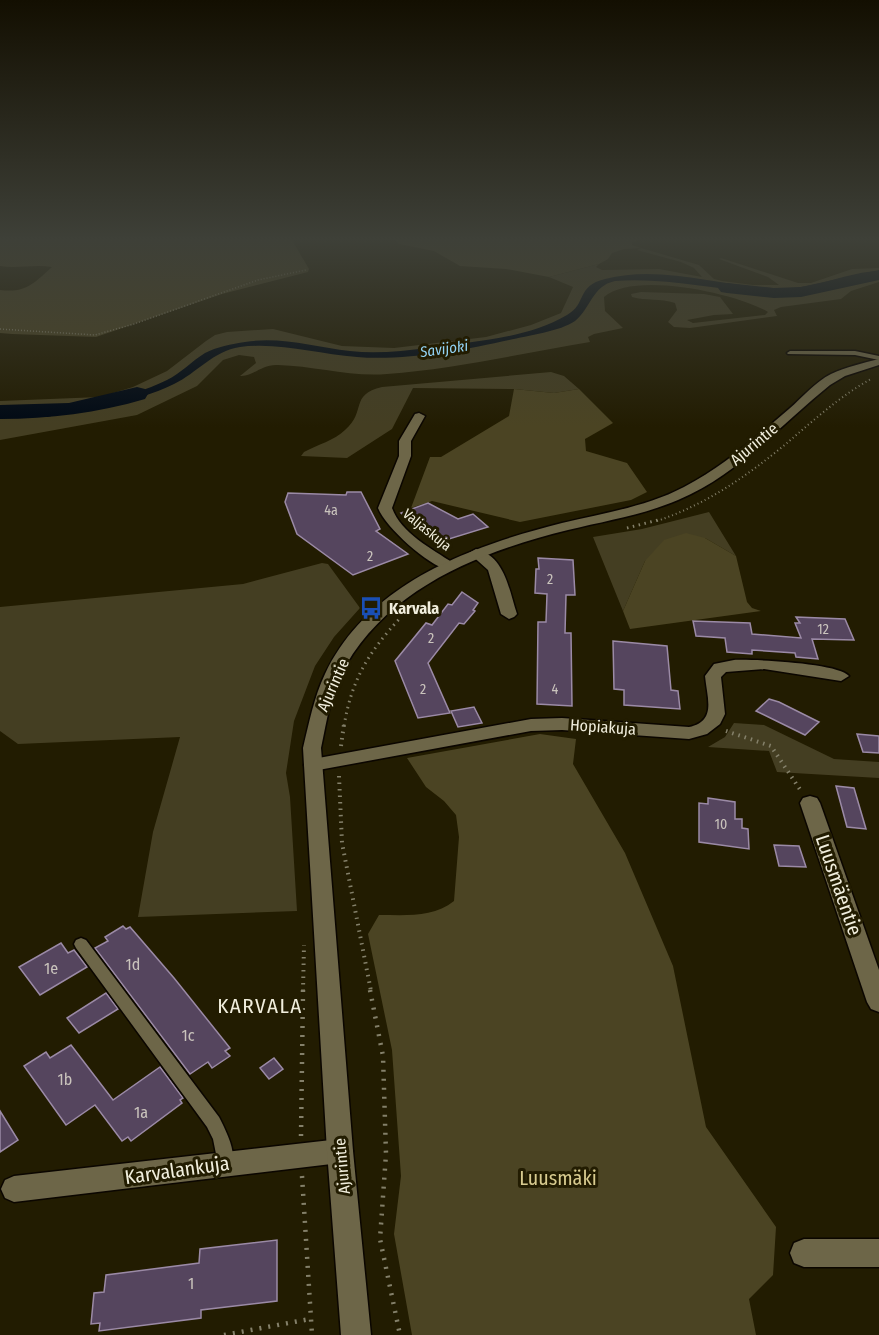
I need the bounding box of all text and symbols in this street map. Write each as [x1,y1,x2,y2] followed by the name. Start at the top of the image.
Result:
[418,337,469,361] water label: Savijoki
[726,419,782,469] street label: Ajurintie
[324,502,338,519] house number: 4a
[399,505,455,555] street label: Valjaskuja
[367,548,373,565] house number: 2
[547,571,553,588] house number: 2
[358,595,384,621] bus stop icon: Karvala
[389,599,439,618] place label: Karvala
[817,621,829,638] house number: 12
[428,630,434,647] house number: 2
[313,655,353,714] street label: Ajurintie
[420,681,426,698] house number: 2
[552,681,559,698] house number: 4
[569,715,637,739] street label: Hopiakuja
[715,816,727,833] house number: 10
[811,831,867,939] street label: Luusmäentie
[126,955,140,974] house number: 1d
[44,959,58,978] house number: 1e
[217,993,303,1019] district label: KARVALA
[181,1026,195,1045] house number: 1c
[58,1070,72,1089] house number: 1b
[134,1103,148,1122] house number: 1a
[330,1137,354,1195] street label: Ajurintie
[123,1151,231,1189] street label: Karvalankuja
[519,1166,597,1190] park label: Luusmäki
[188,1274,194,1293] house number: 1

